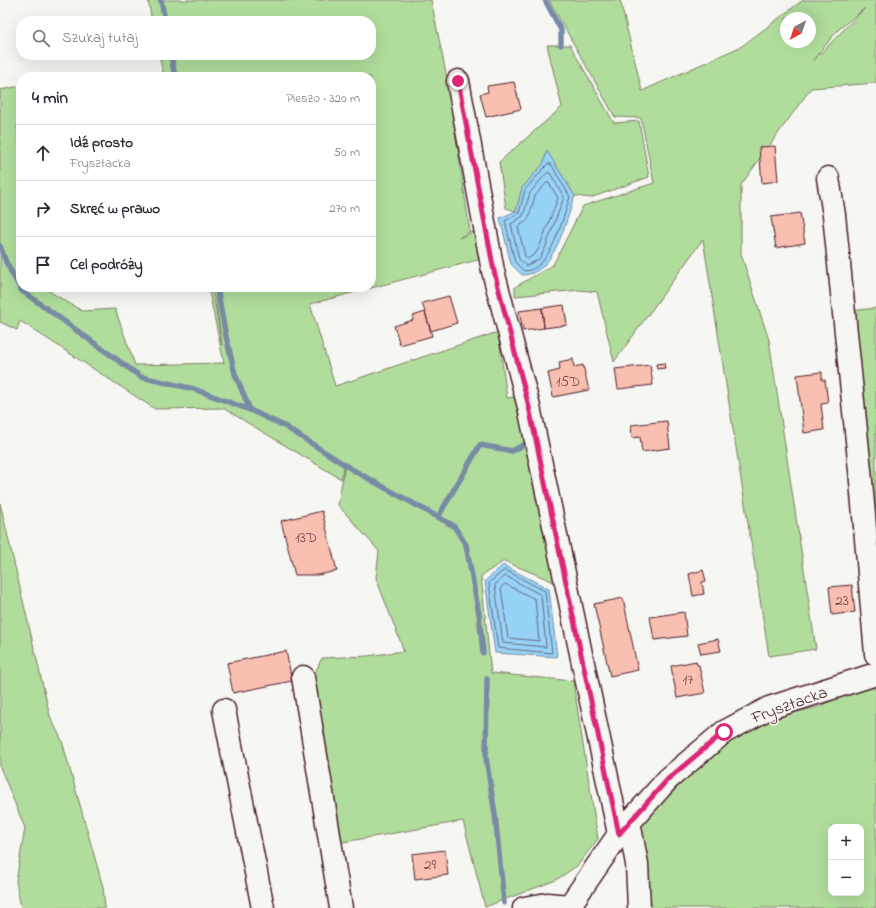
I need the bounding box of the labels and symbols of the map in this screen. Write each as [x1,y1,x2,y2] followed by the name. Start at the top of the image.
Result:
[780,12,816,48] north arrow
[449,72,467,90] route end
[556,371,580,393] house number: 15D
[295,527,317,549] house number: 13D
[835,590,849,612] house number: 23
[683,669,693,691] house number: 17
[747,680,831,732] street label: Frysztacka
[715,723,733,741] route start
[424,854,436,876] house number: 29

